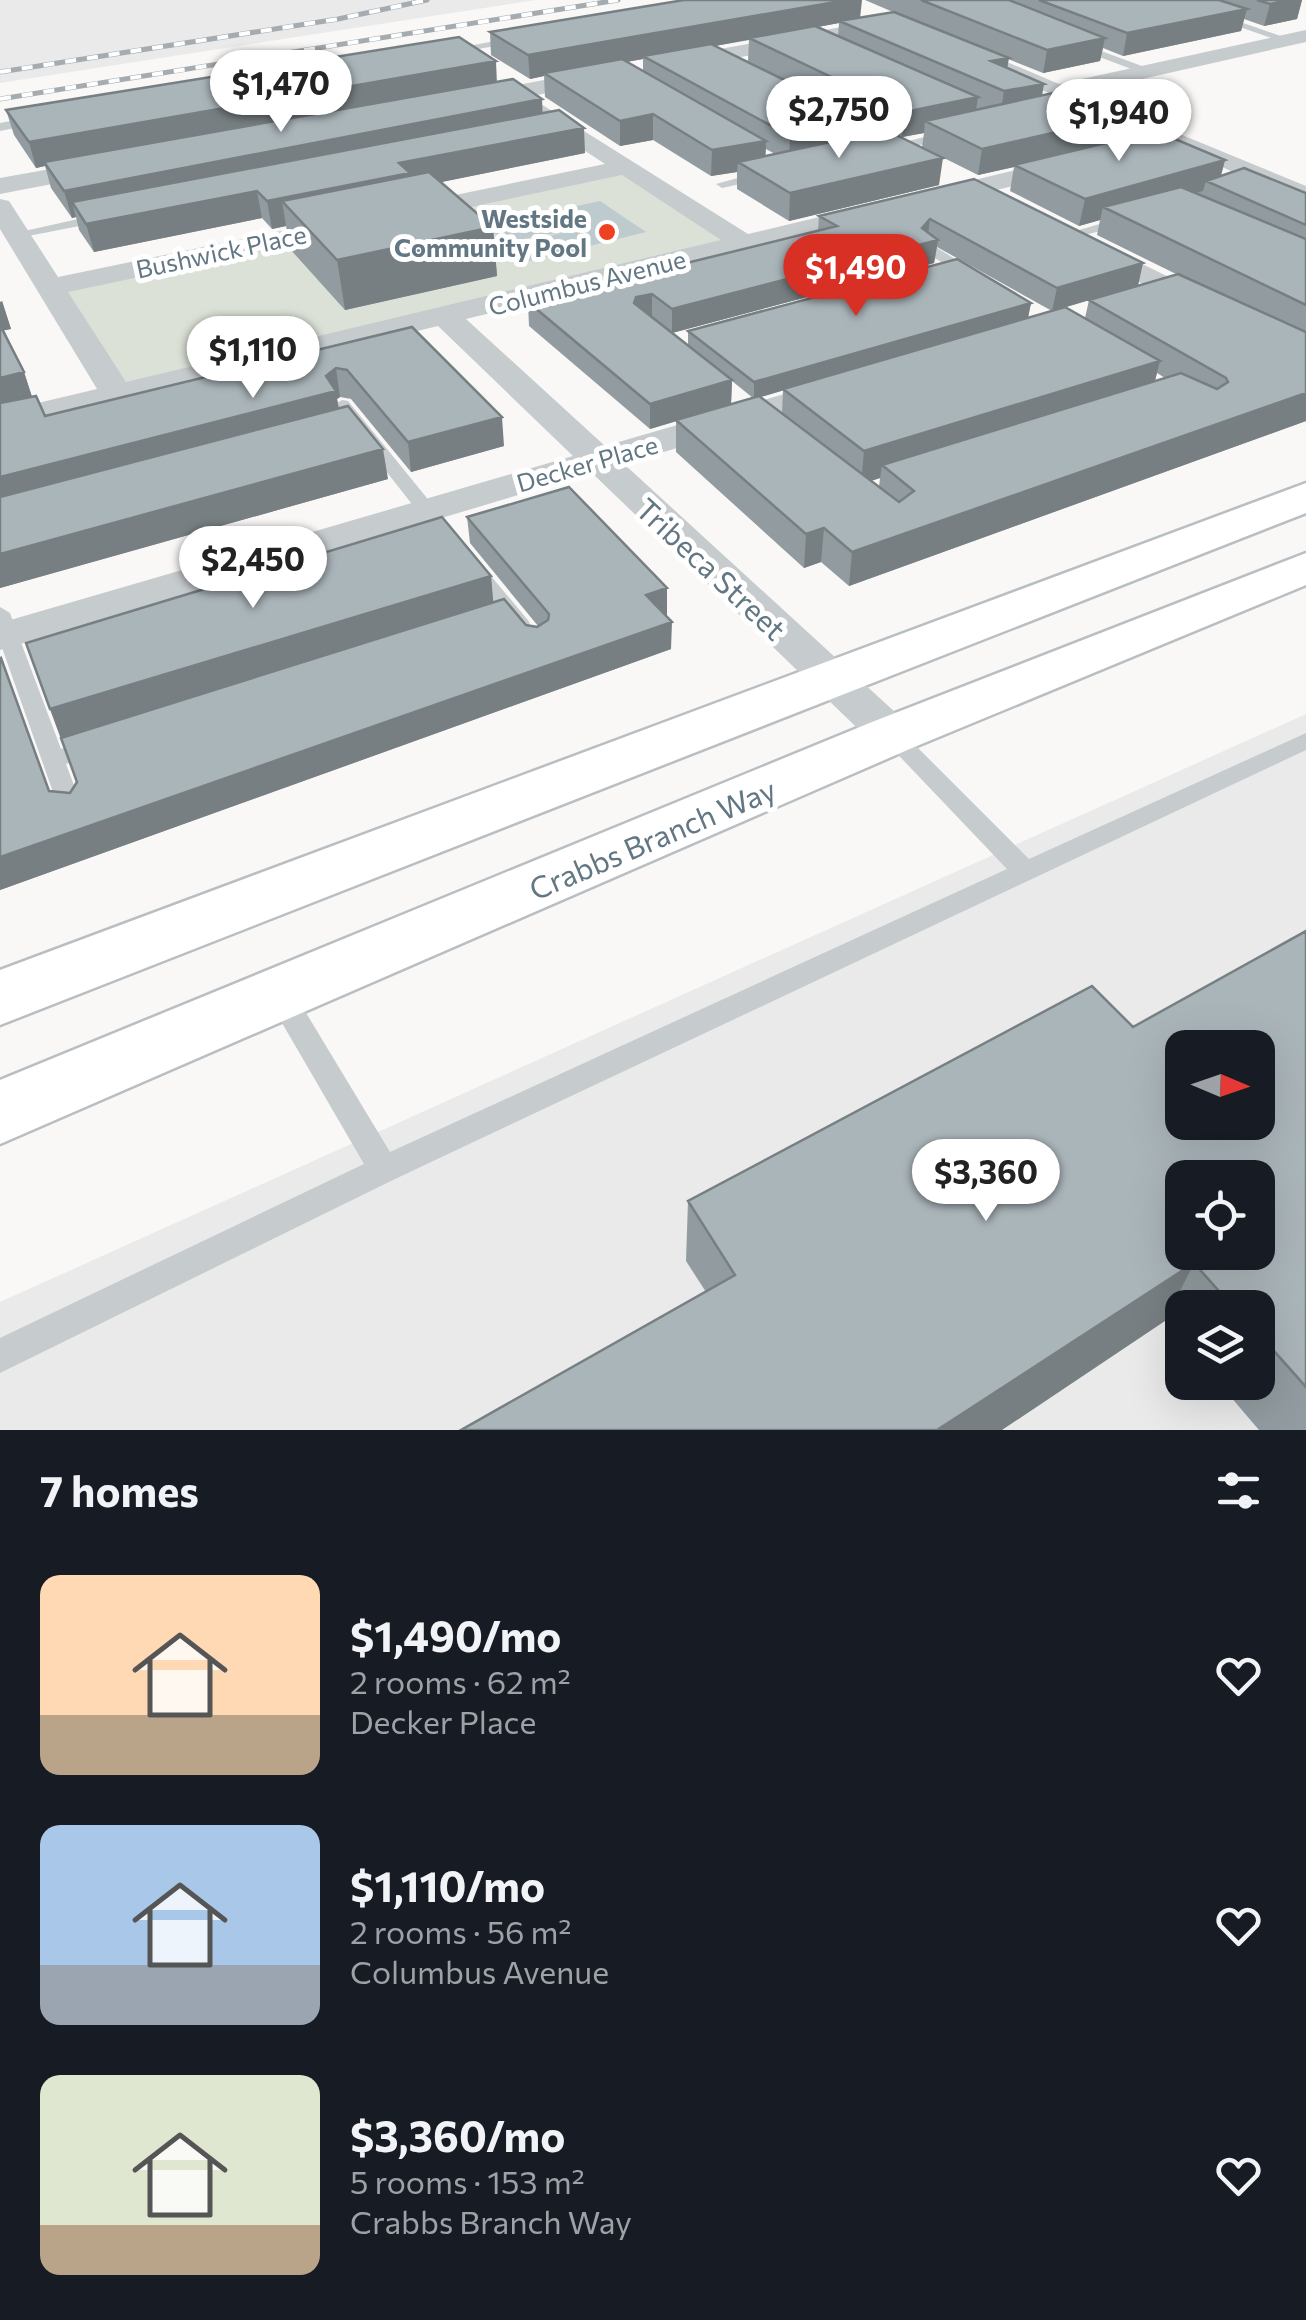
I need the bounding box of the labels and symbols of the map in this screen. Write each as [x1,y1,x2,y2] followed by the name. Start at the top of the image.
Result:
[200,50,362,135] pin: $1,470
[758,76,920,161] pin: $2,750
[1038,79,1200,164] pin: $1,940
[394,203,587,262] place label: Westside Community Pool
[133,218,309,284] street label: Bushwick Place
[596,221,618,243] marker: Westside Community Pool
[775,234,937,319] pin: $1,490
[485,243,689,321] street label: Columbus Avenue
[172,316,334,401] pin: $1,110
[513,429,661,497] street label: Decker Place
[630,489,794,647] street label: Tribeca Street
[172,526,334,611] pin: $2,450
[523,769,781,907] street label: Crabbs Branch Way
[1165,1030,1275,1140] north arrow
[905,1139,1067,1224] pin: $3,360

